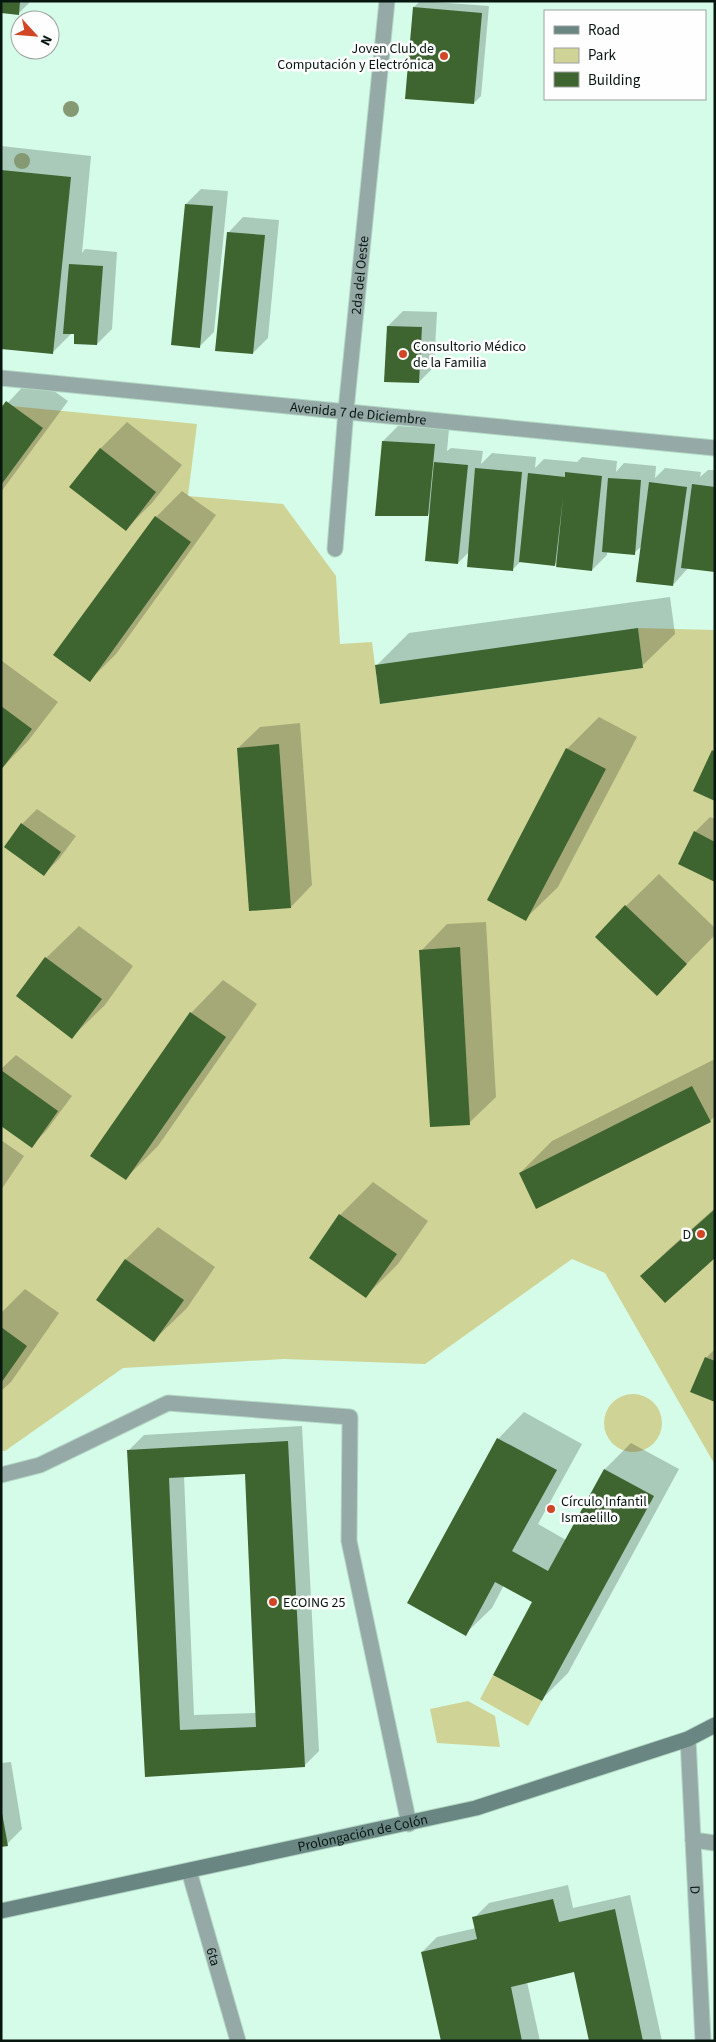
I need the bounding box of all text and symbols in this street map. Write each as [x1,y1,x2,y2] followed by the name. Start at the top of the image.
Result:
[10,10,60,60] north arrow
[544,10,706,100] legend
[588,20,620,41] text: Road
[35,32,57,49] text: N
[277,39,434,75] place label: Joven Club de Computación y Electrónica
[588,45,617,66] text: Park
[438,50,450,62] marker: Joven Club de Computación y Electrónica
[588,70,641,91] text: Building
[347,235,374,316] street label: 2da del Oeste
[413,337,526,373] place label: Consultorio Médico de la Familia
[397,348,409,360] marker: Consultorio Médico de la Familia
[289,397,427,431] street label: Avenida 7 de Diciembre
[682,1225,691,1245] place label: D
[695,1228,707,1240] marker: D
[561,1492,647,1528] place label: Círculo Infantil Ismaelillo
[545,1503,557,1515] marker: Círculo Infantil Ismaelillo
[283,1593,345,1613] place label: ECOING 25
[267,1596,279,1608] marker: ECOING 25
[296,1810,430,1857] street label: Prolongación de Colón
[684,1885,705,1895] street label: D
[201,1945,225,1968] street label: 6ta

